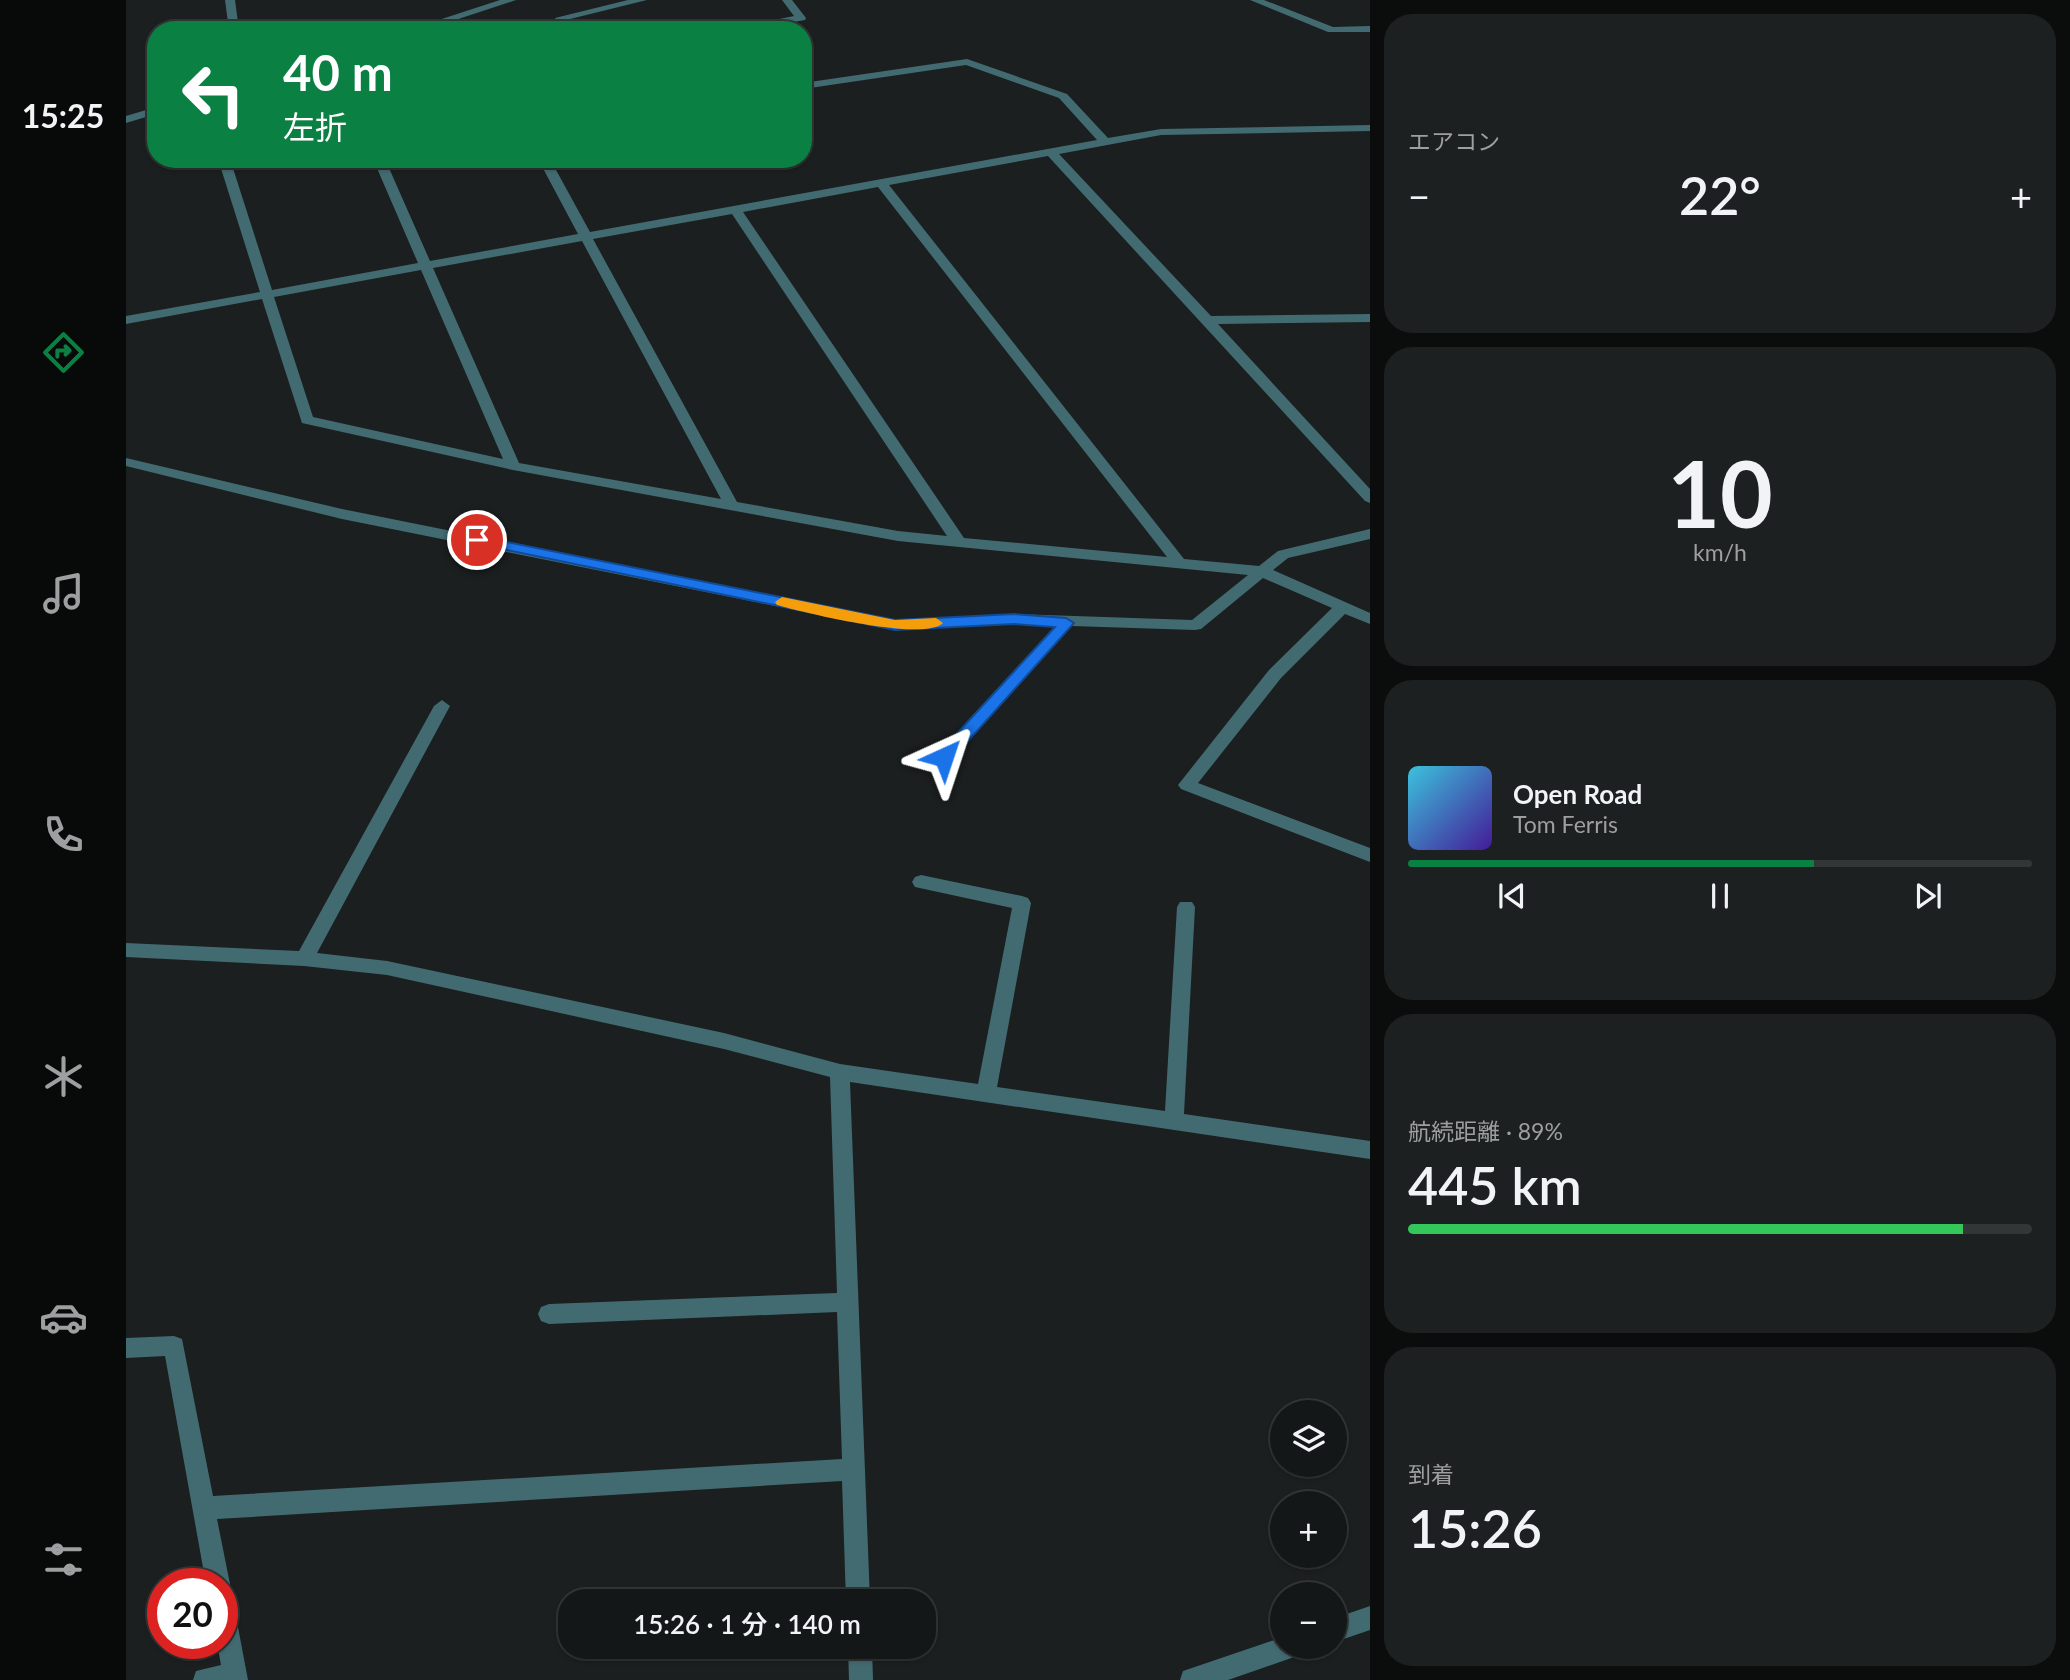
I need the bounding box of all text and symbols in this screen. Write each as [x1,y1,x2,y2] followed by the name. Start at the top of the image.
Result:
[283,43,393,101] text: 40 m
[168,49,259,140] icon: left
[22,96,104,135] text: 15:25
[283,107,347,146] text: 左折
[1408,127,1500,155] text: エアコン
[1679,164,1761,226] text: 22°
[1408,173,1430,219] text: −
[2010,173,2032,219] text: +
[39,328,88,377] icon: directions
[1667,438,1773,547] text: 10
[447,510,507,570] pin
[458,521,496,559] icon: arrive
[1693,538,1747,566] text: km/h
[39,569,88,618] icon: music
[907,720,981,794] position arrow
[1513,778,1642,810] text: Open Road
[39,810,88,859] icon: phone
[1513,810,1618,838] text: Tom Ferris
[1493,877,1531,915] icon: previous
[1701,877,1739,915] icon: pause
[1909,877,1947,915] icon: next
[39,1052,88,1101] icon: climate
[1408,1117,1563,1145] text: 航続距離 · 89%
[1408,1154,1582,1216] text: 445 km
[39,1293,88,1342] icon: car
[1270,1400,1347,1659] map controls
[1270,1400,1347,1477] button: layers
[1408,1460,1454,1488] text: 到着
[1270,1491,1347,1568] button: +
[1408,1497,1542,1559] text: 15:26
[39,1535,88,1584] icon: filters
[147,1568,238,1659] speed limit sign: 20
[1270,1582,1347,1659] button: −
[633,1608,861,1640] text: 15:26 · 1 分 · 140 m

